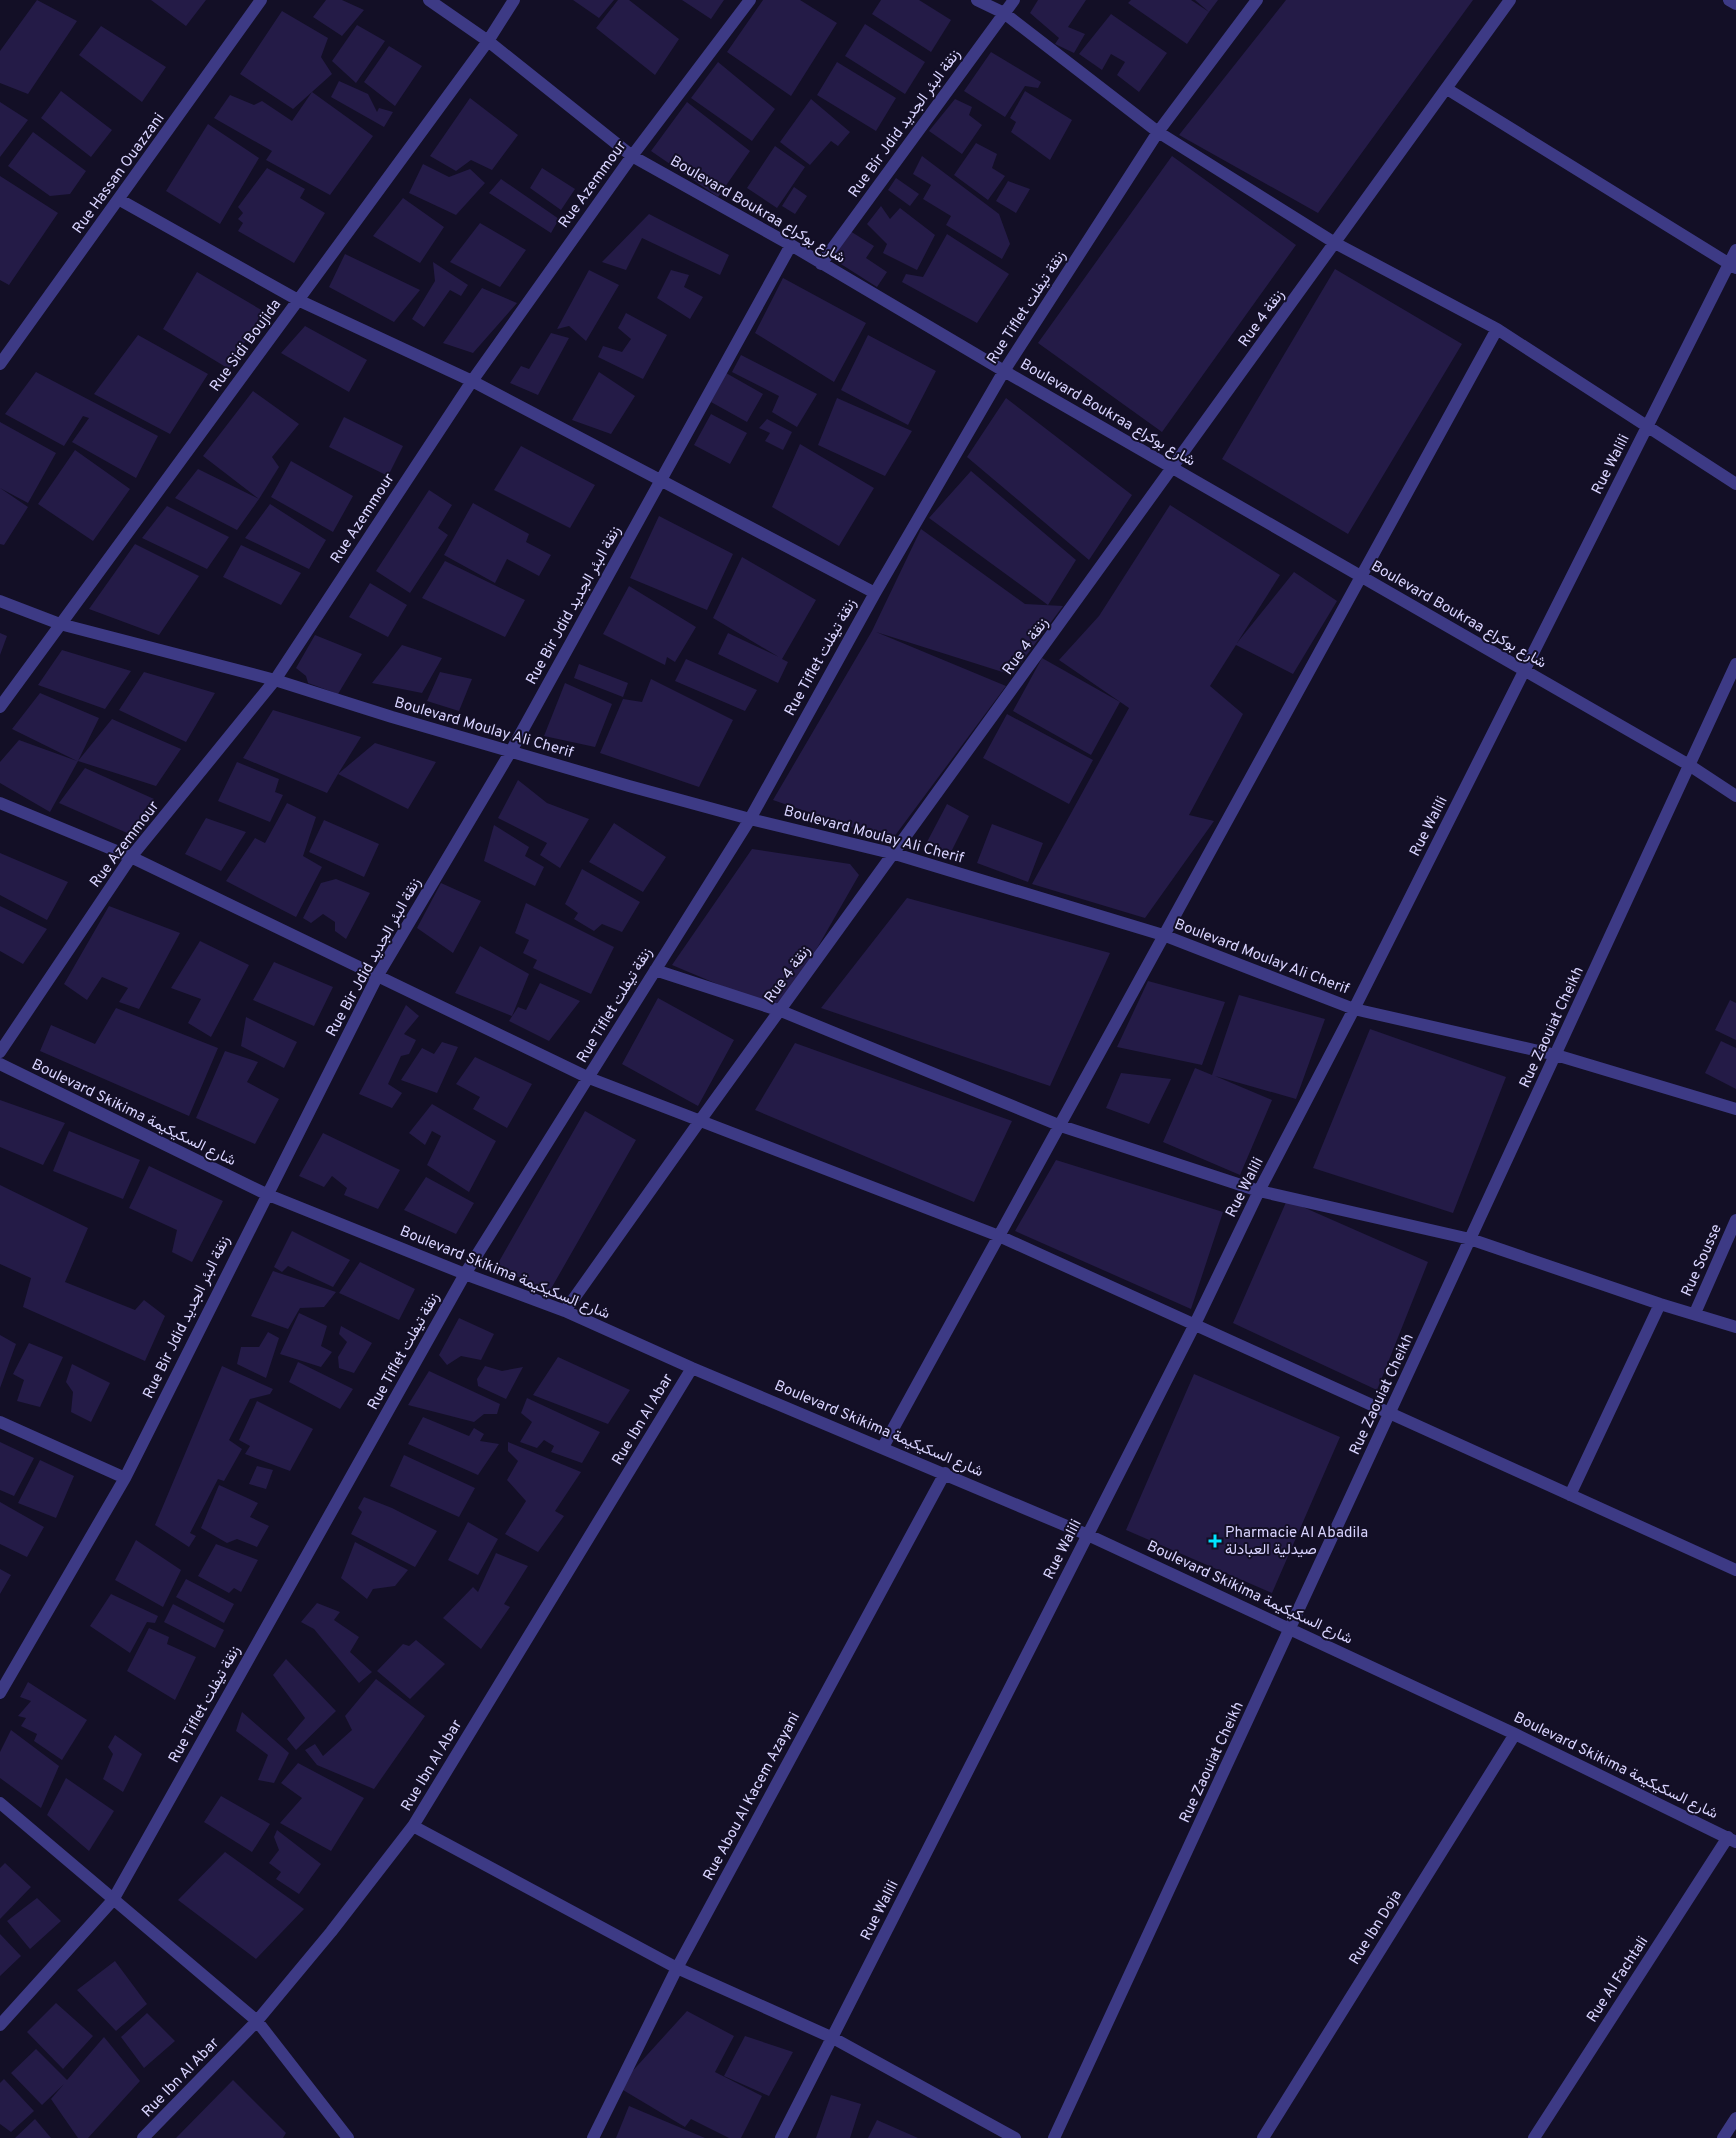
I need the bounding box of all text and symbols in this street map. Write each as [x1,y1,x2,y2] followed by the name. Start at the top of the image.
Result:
[845,46,965,202] street label: Rue Bir Jdid زنقة البئر الجديد
[69,110,169,238] street label: Rue Hassan Ouazzani
[555,137,631,232] street label: Rue Azemmour
[666,152,849,268] street label: Boulevard Boukraa شارع بوكراع
[984,248,1071,368] street label: Rue Tiflet زنقة تيفلت
[1235,287,1289,351] street label: Rue 4 زنقة
[206,296,286,396] street label: Rue Sidi Boujida
[1016,355,1199,471] street label: Boulevard Boukraa شارع بوكراع
[1588,431,1635,498] street label: Rue Walili
[327,470,400,567] street label: Rue Azemmour
[523,523,626,688] street label: Rue Bir Jdid زنقة البئر الجديد
[1367,557,1550,673] street label: Boulevard Boukraa شارع بوكراع
[781,596,861,720] street label: Rue Tiflet زنقة تيفلت
[999,615,1053,679] street label: Rue 4 زنقة
[392,694,575,763] street label: Boulevard Moulay Ali Cherif
[1406,793,1453,860] street label: Rue Walili
[86,798,164,892] street label: Rue Azemmour
[782,802,966,869] street label: Boulevard Moulay Ali Cherif
[323,875,426,1040] street label: Rue Bir Jdid زنقة البئر الجديد
[1171,915,1351,1000] street label: Boulevard Moulay Ali Cherif
[761,943,815,1007] street label: Rue 4 زنقة
[573,945,657,1067] street label: Rue Tiflet زنقة تيفلت
[1516,964,1589,1091] street label: Rue Zaouiat Cheikh
[28,1056,239,1171] street label: Boulevard Skikima شارع السكيكيمة
[1222,1154,1269,1221] street label: Rue Walili
[1678,1221,1727,1300] street label: Rue Sousse
[397,1222,612,1324] street label: Boulevard Skikima شارع السكيكيمة
[140,1233,235,1402] street label: Rue Bir Jdid زنقة البئر الجديد
[364,1290,444,1414] street label: Rue Tiflet زنقة تيفلت
[1346,1331,1419,1458] street label: Rue Zaouiat Cheikh
[608,1370,678,1469] street label: Rue Ibn Al Abar
[771,1377,986,1482] street label: Boulevard Skikima شارع السكيكيمة
[1040,1516,1087,1583] street label: Rue Walili
[1225,1524,1368,1560] place label: Pharmacie Al Abadila صيدلية العبادلة
[1209,1535,1221,1547] marker: Pharmacie Al Abadila صيدلية العبادلة
[1143,1537,1355,1650] street label: Boulevard Skikima شارع السكيكيمة
[165,1643,245,1767] street label: Rue Tiflet زنقة تيفلت
[1176,1699,1249,1826] street label: Rue Zaouiat Cheikh
[700,1709,805,1884] street label: Rue Abou Al Kacem Azayani
[1510,1709,1721,1824] street label: Boulevard Skikima شارع السكيكيمة
[397,1716,467,1815] street label: Rue Ibn Al Abar
[857,1877,904,1944] street label: Rue Walili
[1346,1887,1407,1969] street label: Rue Ibn Doja
[1583,1933,1653,2026] street label: Rue Al Fachtali
[138,2034,224,2122] street label: Rue Ibn Al Abar

